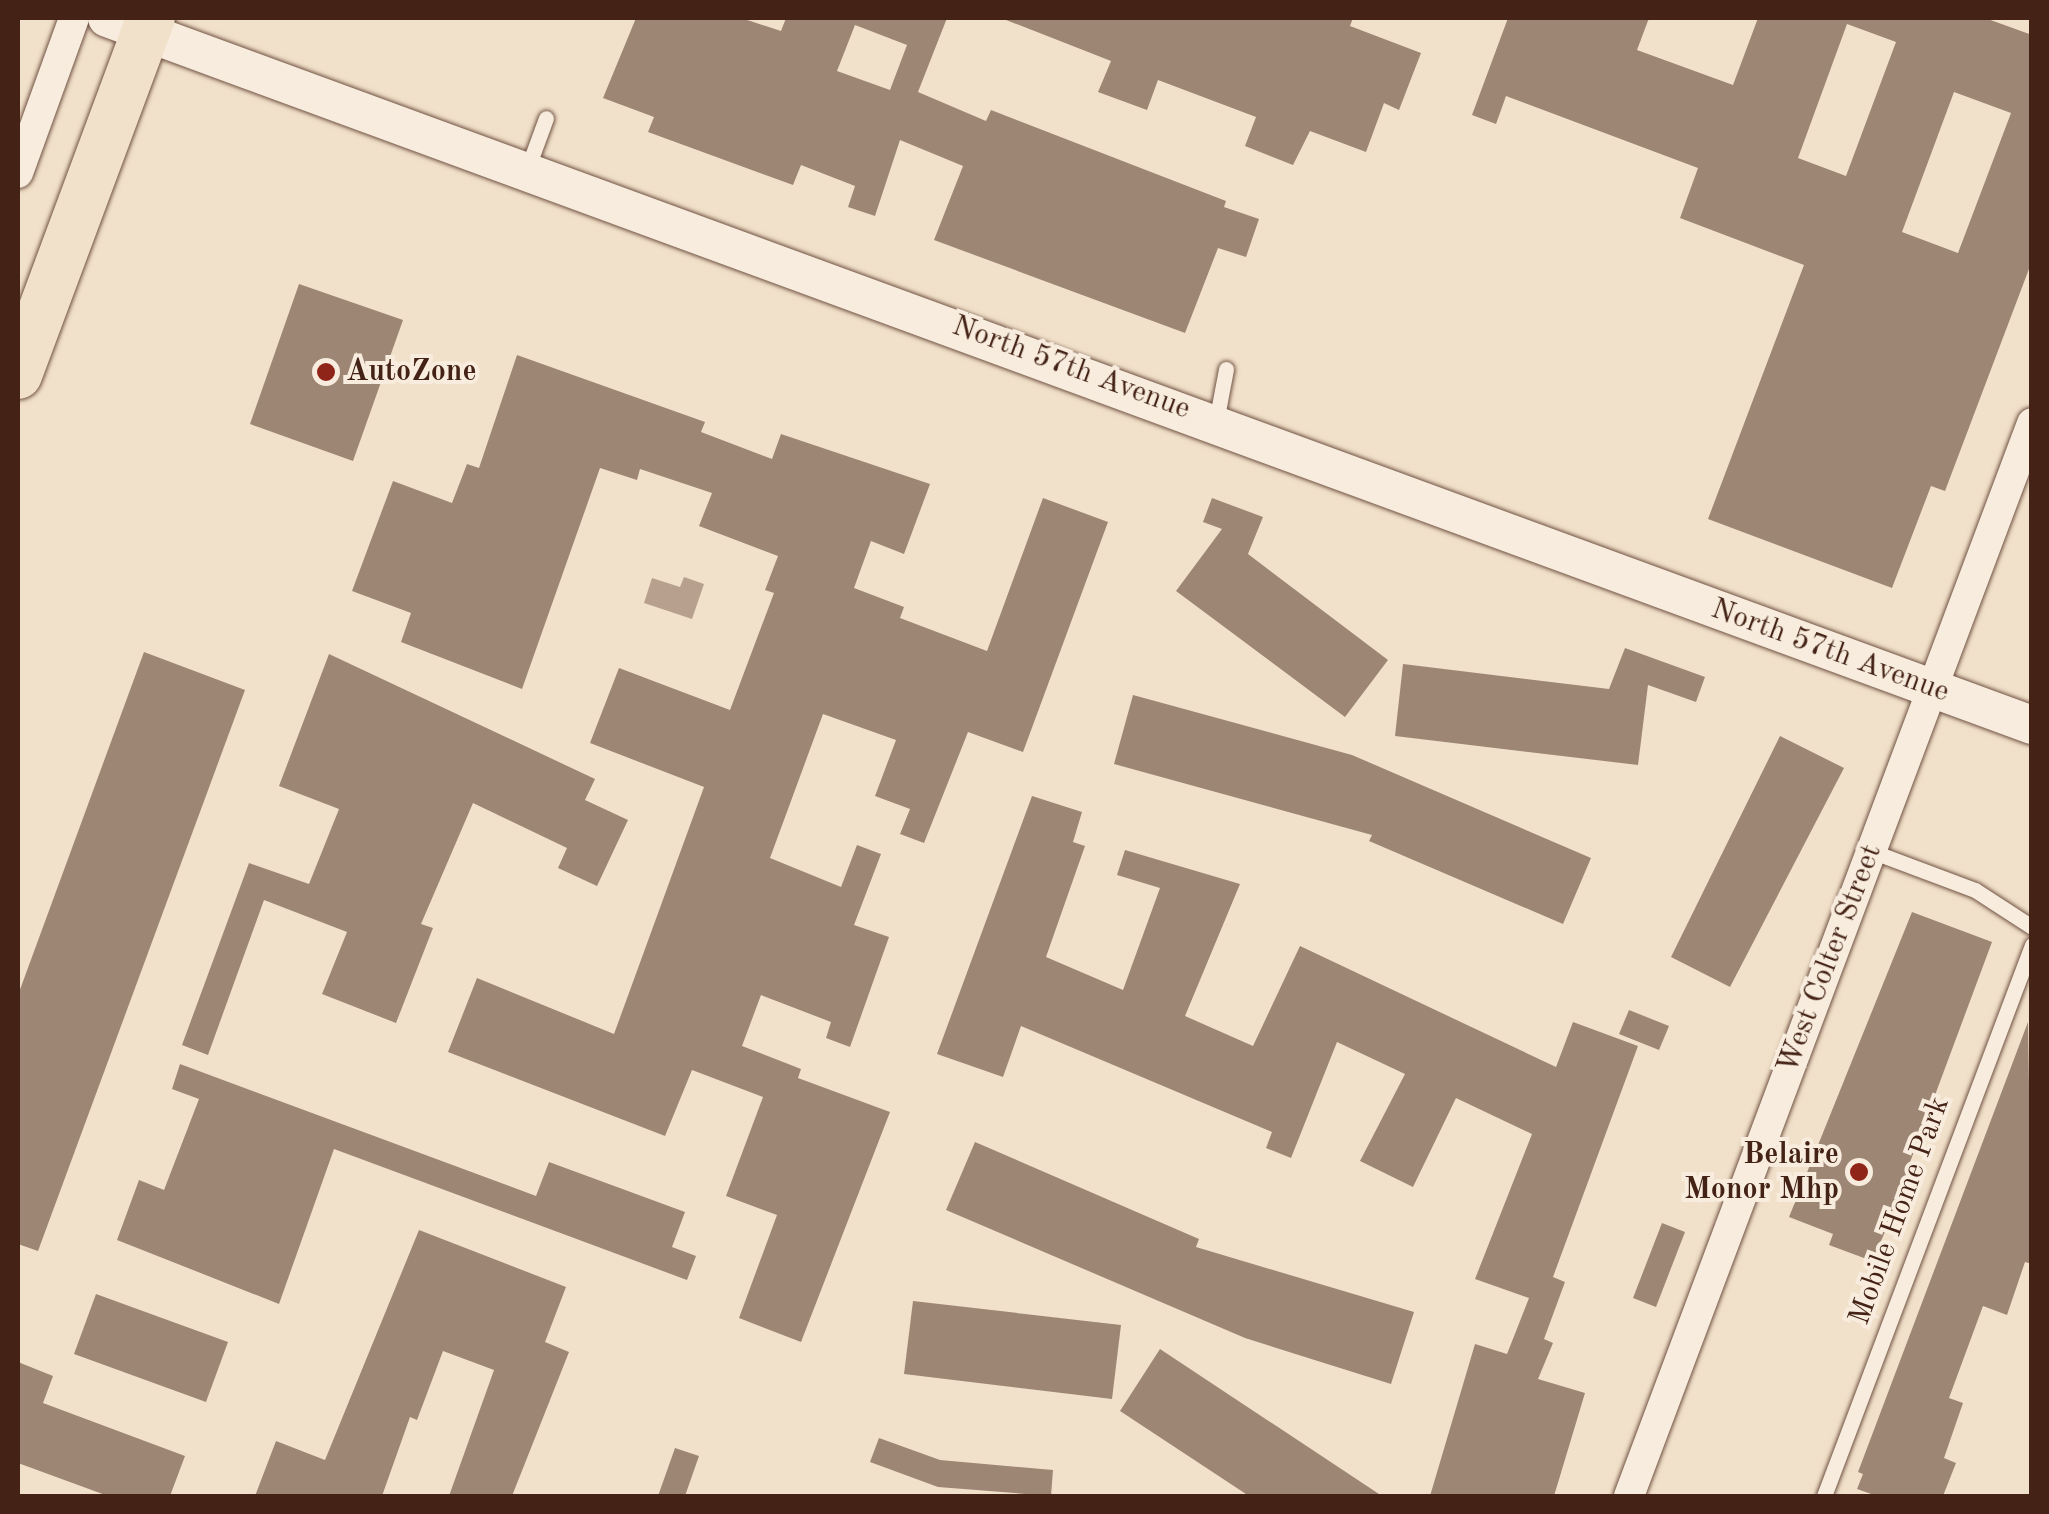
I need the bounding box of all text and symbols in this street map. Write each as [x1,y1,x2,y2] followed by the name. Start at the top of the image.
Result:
[947,308,1195,428] street label: North 57th Avenue
[346,354,477,390] place label: AutoZone
[315,361,337,383] marker: AutoZone
[1706,591,1954,711] street label: North 57th Avenue
[1770,839,1890,1079] street label: West Colter Street
[1842,1092,1958,1330] street label: Mobile Home Park
[1684,1137,1839,1208] place label: Belaire Monor Mhp
[1848,1161,1870,1183] marker: Belaire Monor Mhp

